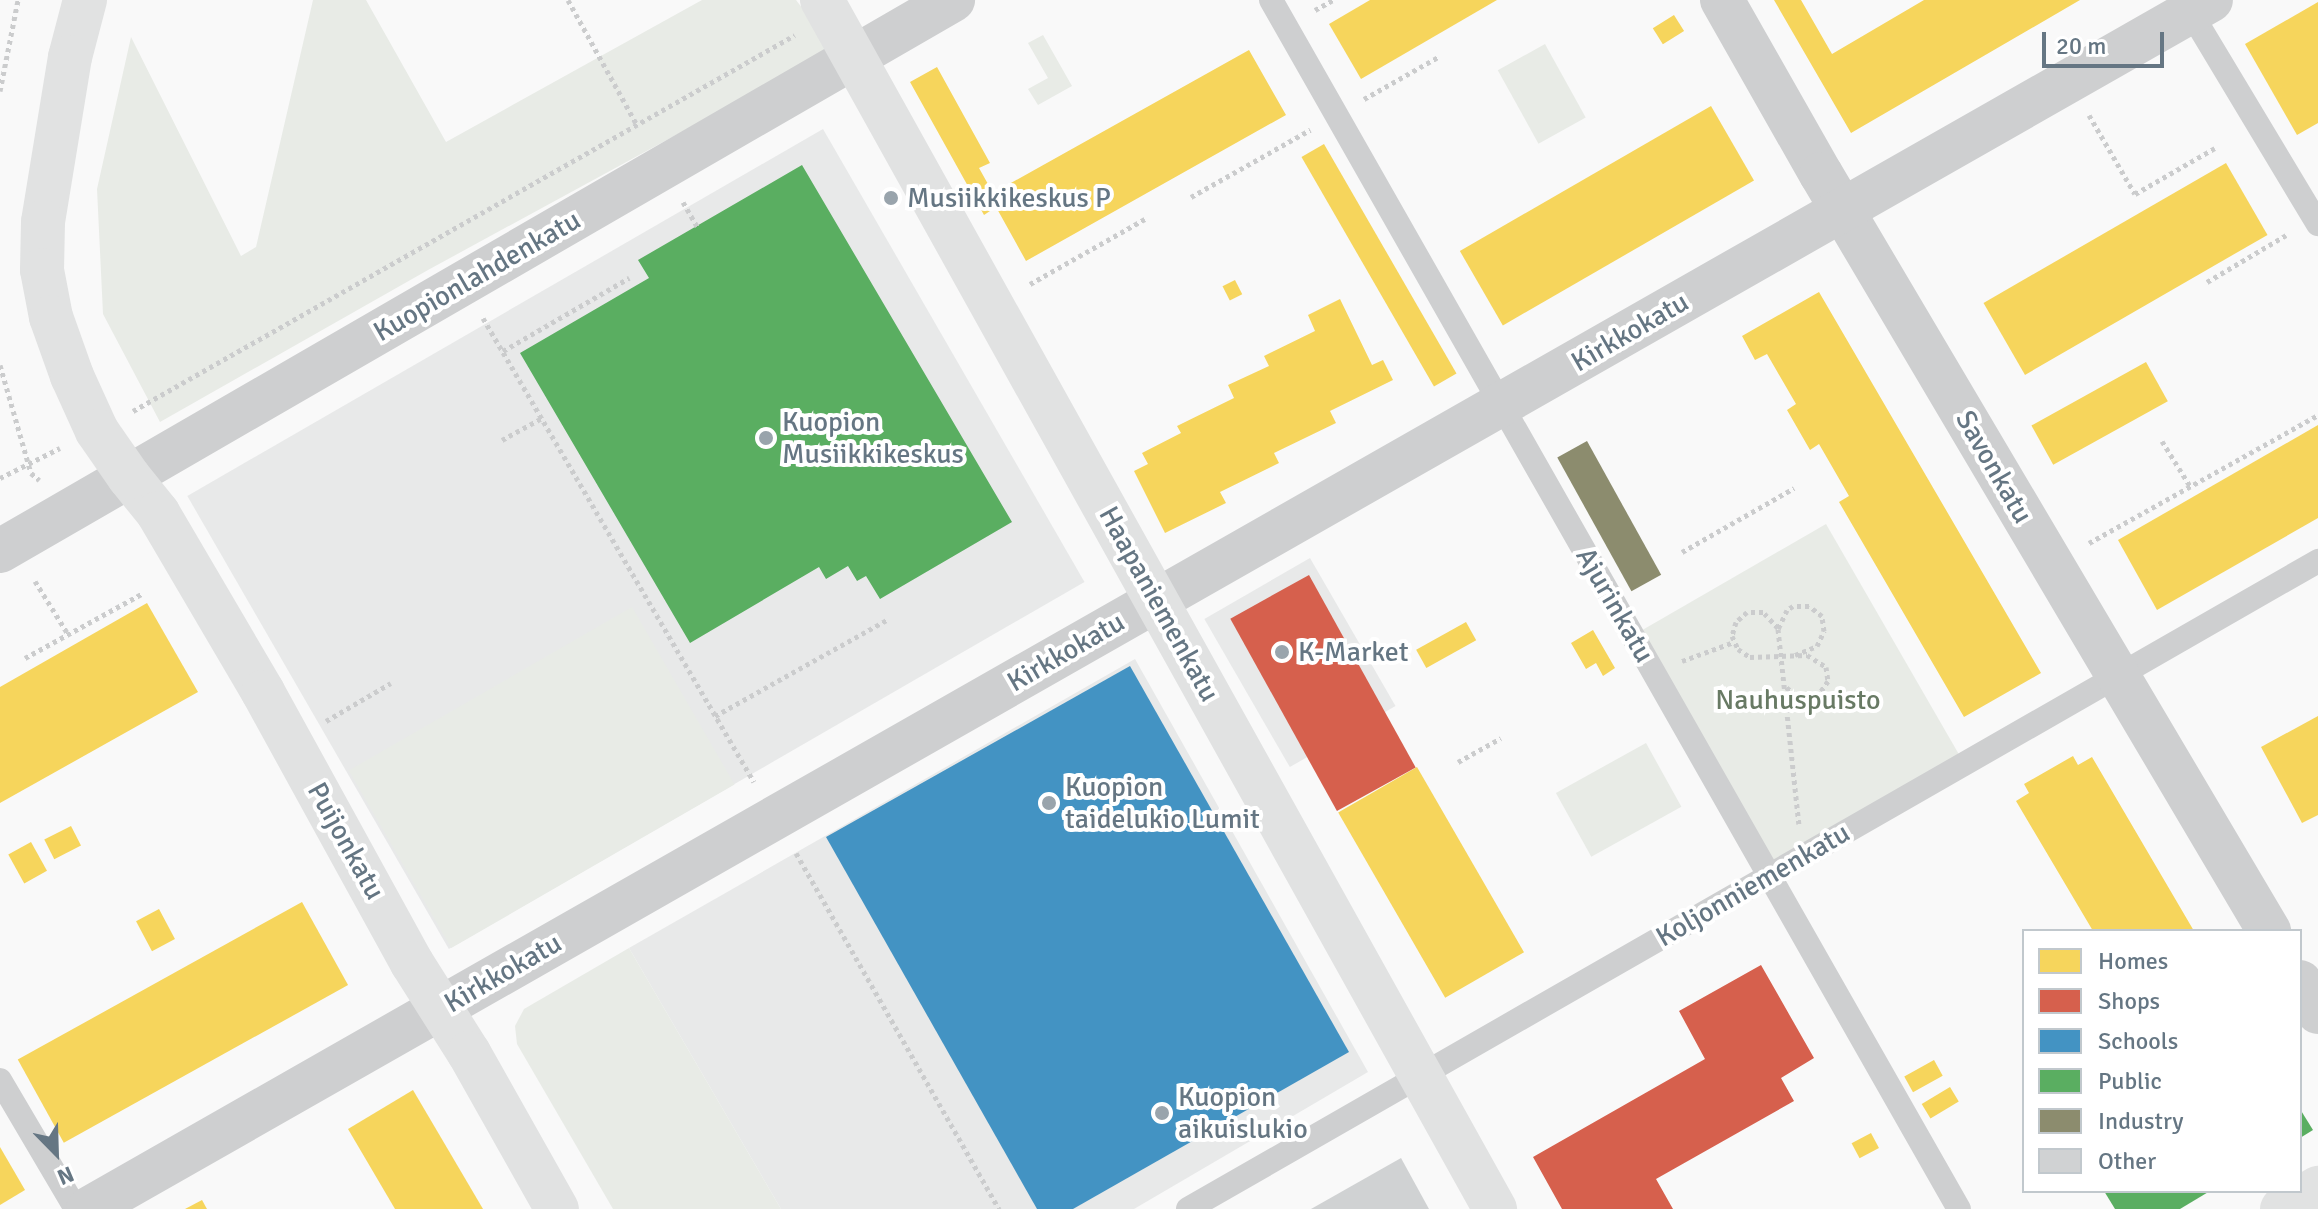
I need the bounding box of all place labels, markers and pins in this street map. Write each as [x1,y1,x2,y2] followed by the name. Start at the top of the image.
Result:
[907,181,1111,215] place label: Musiikkikeskus P
[882,189,900,207] marker: Musiikkikeskus P
[782,405,964,471] place label: Kuopion Musiikkikeskus
[757,429,775,447] marker: Kuopion Musiikkikeskus
[1298,635,1409,669] place label: K-Market
[1273,643,1291,661] marker: K-Market
[1065,770,1260,836] place label: Kuopion taidelukio Lumit
[1040,794,1058,812] marker: Kuopion taidelukio Lumit
[1178,1080,1308,1146] place label: Kuopion aikuislukio
[1153,1104,1171,1122] marker: Kuopion aikuislukio

